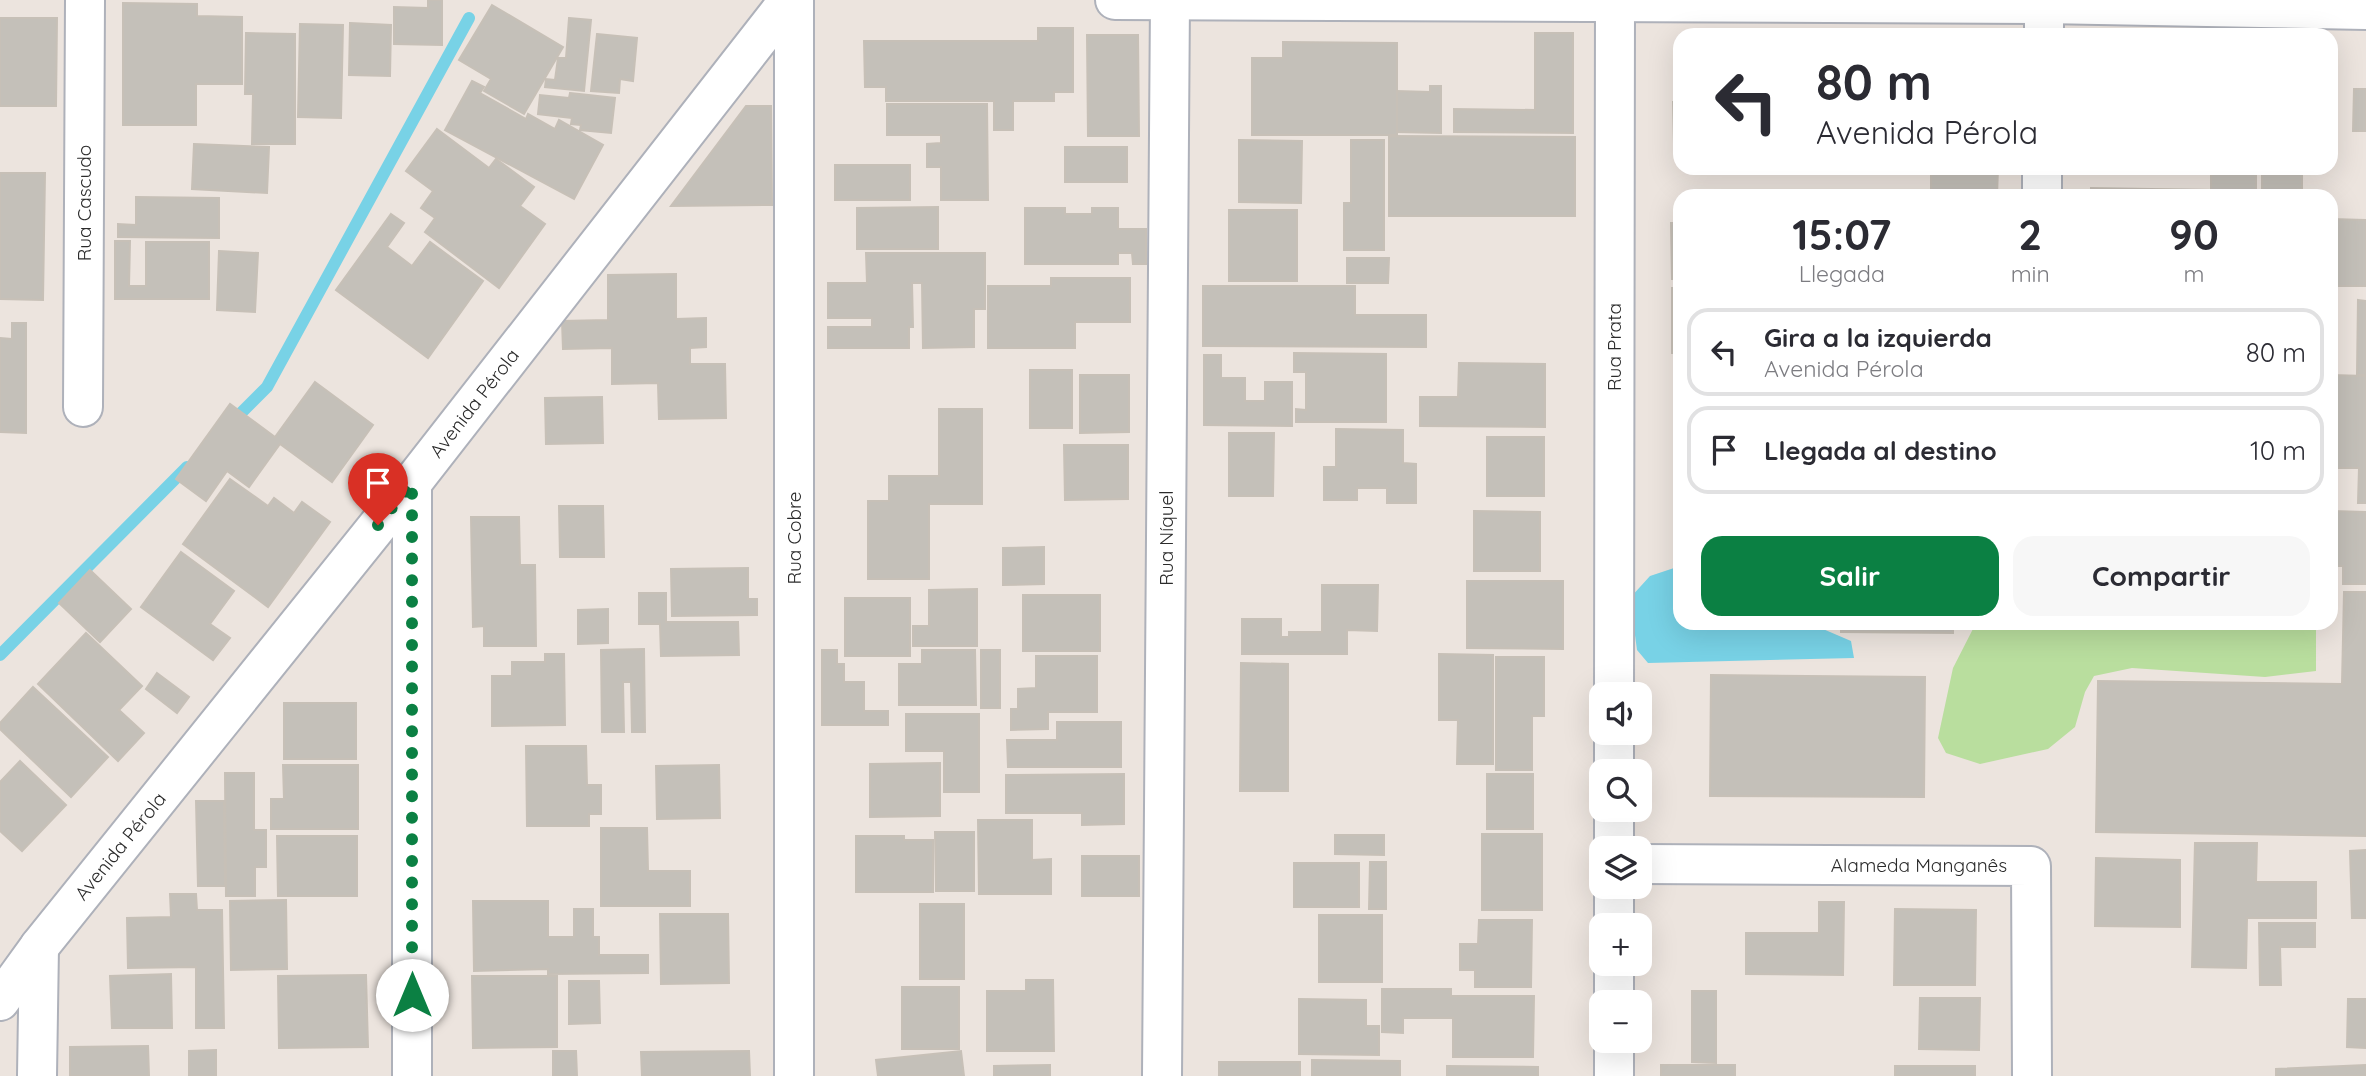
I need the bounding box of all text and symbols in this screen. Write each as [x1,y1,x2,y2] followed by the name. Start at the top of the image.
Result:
[1816,51,1932,112] text: 80 m
[1701,56,1792,147] icon: left
[1816,112,2038,152] text: Avenida Pérola
[72,145,96,261] street label: Rua Cascudo
[1792,208,1891,261] text: 15:07
[2018,208,2042,261] text: 2
[2169,208,2219,261] text: 90
[1799,259,1885,288] text: Llegada
[2011,259,2050,288] text: min
[2183,259,2204,288] text: m
[1602,303,1626,391] street label: Rua Prata
[1764,321,1992,354] text: Gira a la izquierda
[1705,333,1743,371] icon: left
[2246,336,2306,369] text: 80 m
[424,344,524,462] street label: Avenida Pérola
[1764,354,1924,383] text: Avenida Pérola
[1705,431,1743,469] icon: arrive
[1764,434,1997,467] text: Llegada al destino
[2250,434,2306,467] text: 10 m
[348,453,408,525] pin
[359,464,397,502] icon: arrive
[1154,490,1178,586] street label: Rua Níquel
[782,491,806,585] street label: Rua Cobre
[1701,536,1999,616] button: Salir
[2013,536,2310,616] button: Compartir
[1589,682,1652,1053] map controls
[1589,682,1652,745] button: sound
[1589,759,1652,822] button: search
[69,787,171,905] street label: Avenida Pérola
[1589,836,1652,899] button: layers
[1831,853,2007,877] street label: Alameda Manganês
[1589,913,1652,976] button: +
[375,958,449,1032] position arrow
[1589,990,1652,1053] button: −

